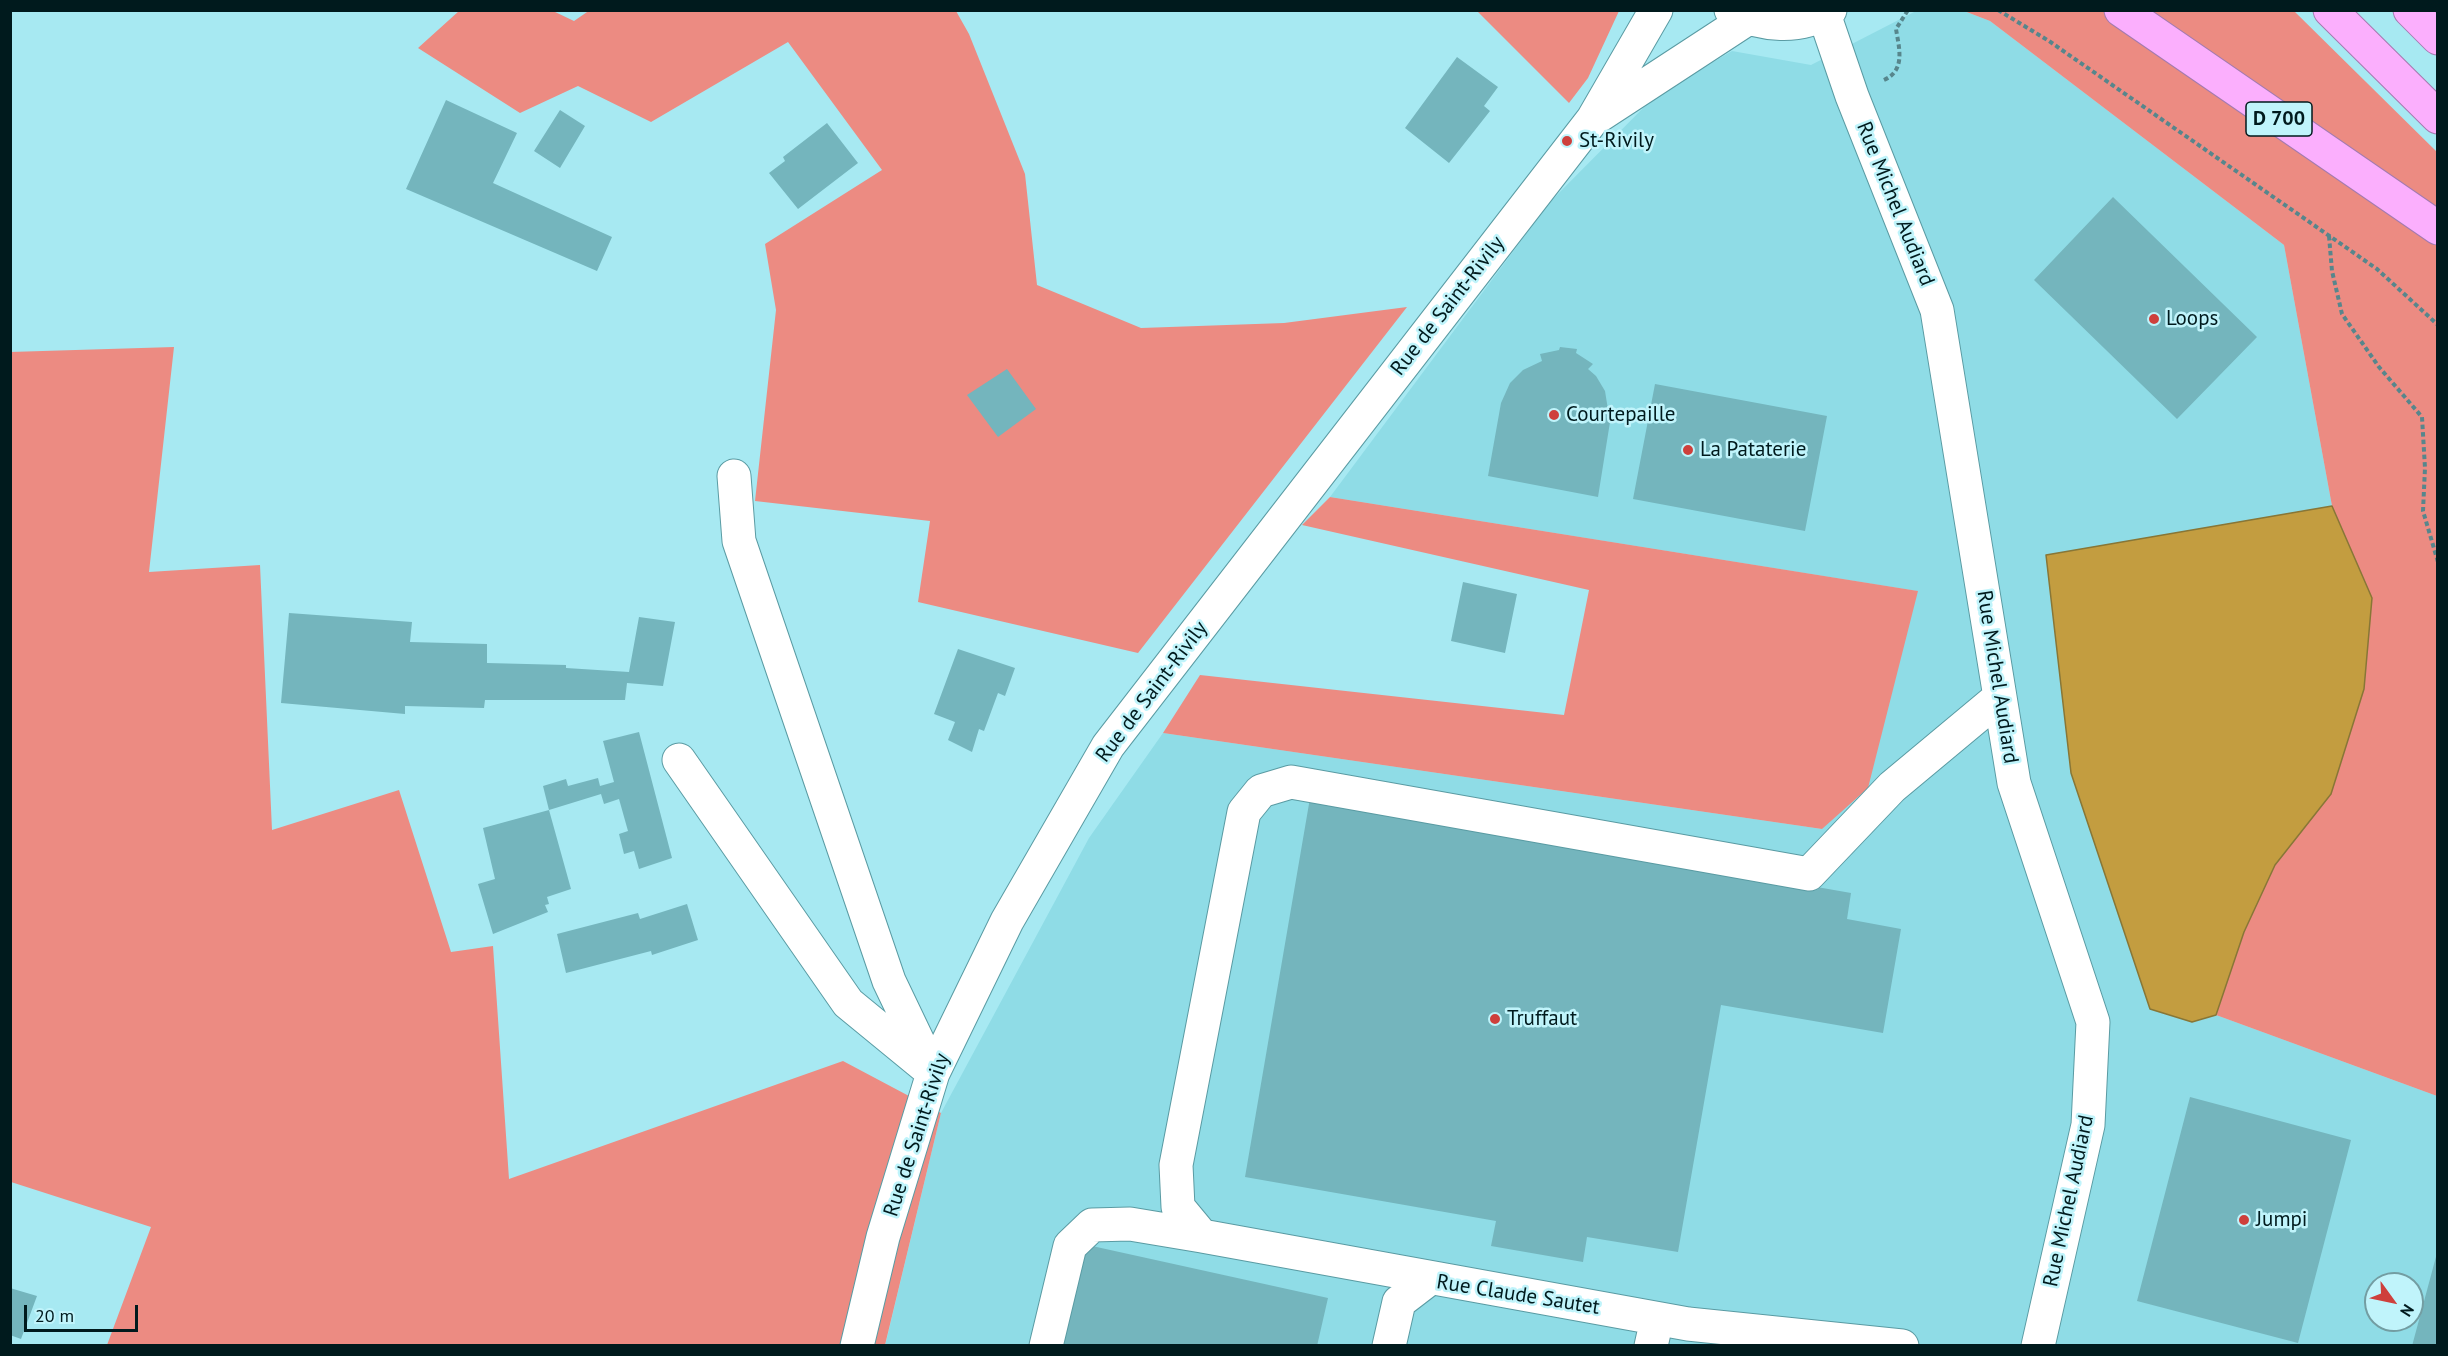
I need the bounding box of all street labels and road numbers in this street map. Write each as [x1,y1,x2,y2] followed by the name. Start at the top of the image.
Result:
[2246,102,2312,136] road number: D 700
[1851,118,1939,290] street label: Rue Michel Audiard
[1386,231,1510,381] street label: Rue de Saint-Rivily
[1971,589,2023,765] street label: Rue Michel Audiard
[1091,617,1213,767] street label: Rue de Saint-Rivily
[879,1050,955,1220] street label: Rue de Saint-Rivily
[2038,1113,2100,1289] street label: Rue Michel Audiard
[1435,1270,1601,1320] street label: Rue Claude Sautet

